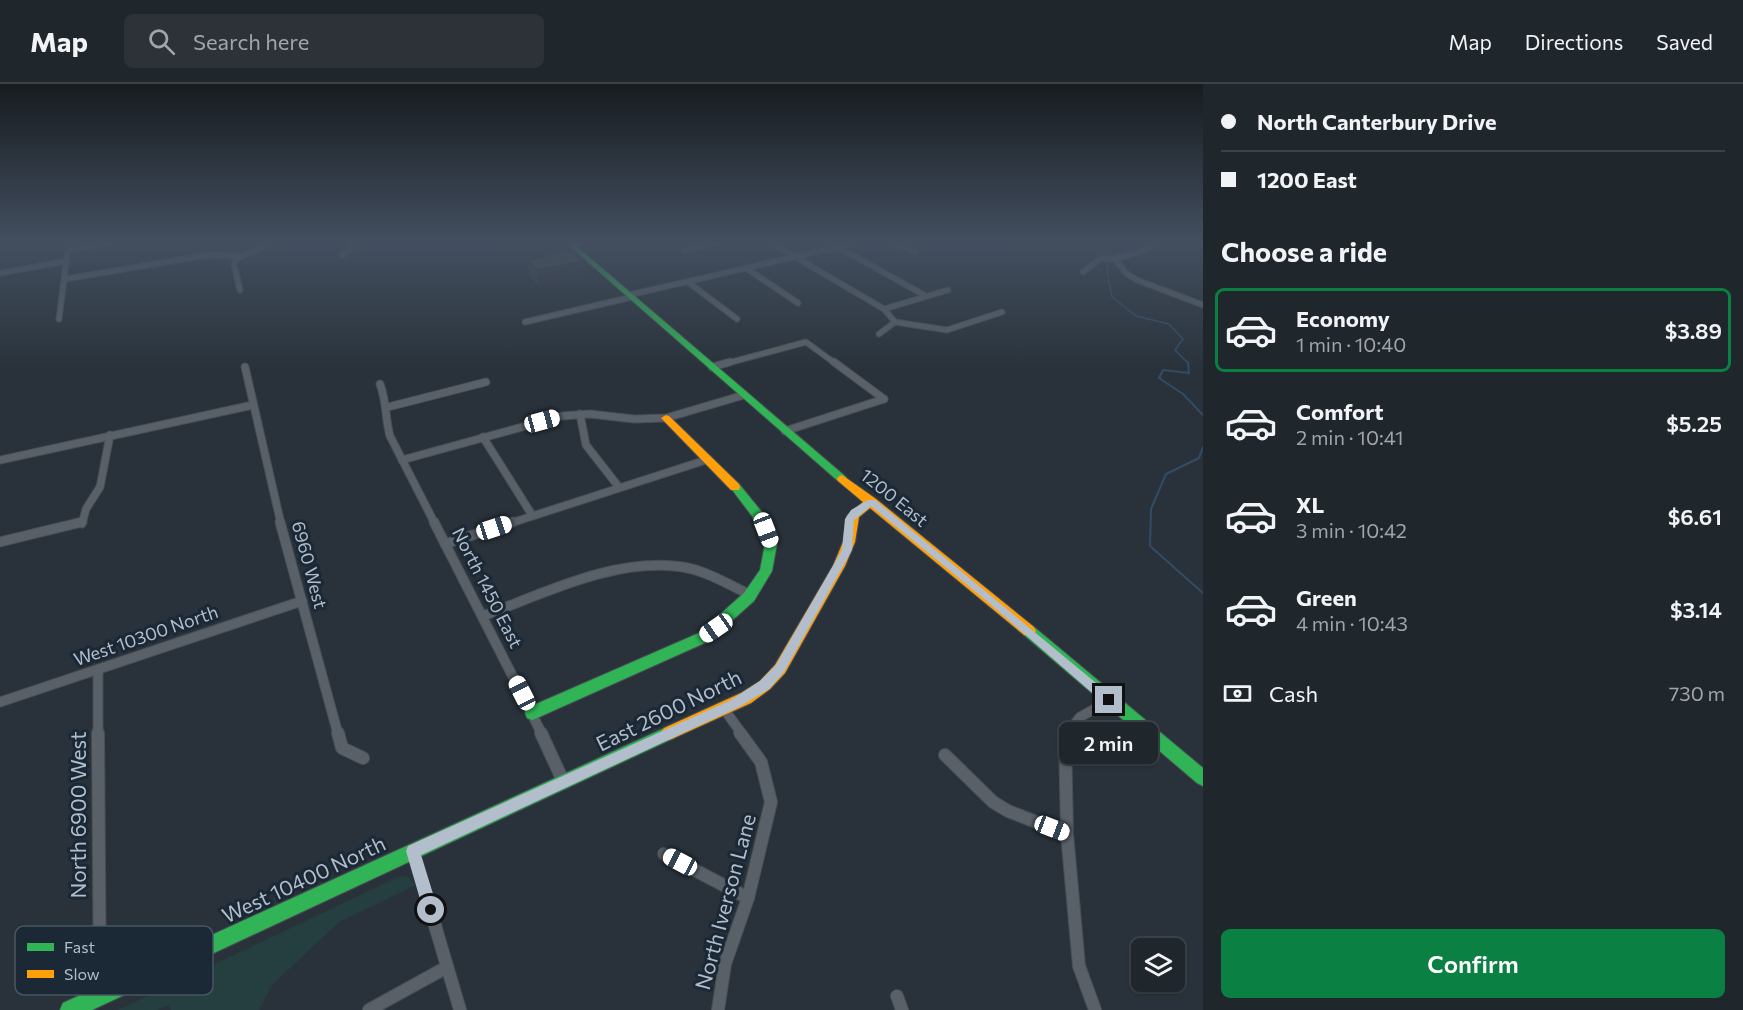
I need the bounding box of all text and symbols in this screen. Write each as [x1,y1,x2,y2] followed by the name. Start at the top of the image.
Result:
[124,14,544,68] search box
[30,24,88,58] text: Map
[145,25,178,58] icon: search
[193,28,309,55] text: Search here
[1449,29,1492,54] text: Map
[1525,29,1623,54] text: Directions
[1656,29,1713,54] text: Saved
[1257,108,1497,135] text: North Canterbury Drive
[1257,166,1357,193] text: 1200 East
[1221,235,1387,268] text: Choose a ride
[1224,303,1278,357] icon: car
[1296,305,1390,332] text: Economy
[1665,317,1722,344] text: $3.89
[1296,332,1406,356] text: 1 min · 10:40
[1224,396,1278,450] icon: car
[1296,398,1384,425] text: Comfort
[522,408,562,434] car
[1666,410,1722,437] text: $5.25
[1296,425,1404,449] text: 2 min · 10:41
[857,463,933,531] street label: 1200 East
[1224,489,1278,543] icon: car
[1296,491,1324,518] text: XL
[1668,503,1722,530] text: $6.61
[751,510,781,550] car
[474,514,514,542] car
[288,518,332,611] street label: 6960 West
[1296,518,1407,542] text: 3 min · 10:42
[448,524,528,651] street label: North 1450 East
[1224,582,1278,636] icon: car
[1296,584,1357,611] text: Green
[1670,596,1722,623] text: $3.14
[71,600,221,670] street label: West 10300 North
[696,610,736,646] car
[1296,611,1408,635] text: 4 min · 10:43
[592,664,745,756] street label: East 2600 North
[506,673,538,713] car
[1221,677,1254,710] icon: cash
[1269,680,1318,707] text: Cash
[1669,681,1725,705] text: 730 m
[1095,686,1122,713] route end
[1060,721,1158,763] callout: 2 min
[65,731,90,899] street label: North 6900 West
[1084,731,1133,755] text: 2 min
[689,811,760,992] street label: North Iverson Lane
[1032,813,1072,843] car
[218,830,389,927] street label: West 10400 North
[660,846,700,878] car
[417,896,444,923] route start
[15,926,213,995] legend
[1221,929,1725,998] button: Confirm
[64,937,95,956] text: Fast
[1131,938,1185,992] map controls
[1131,938,1185,992] button: layers
[64,964,100,983] text: Slow

